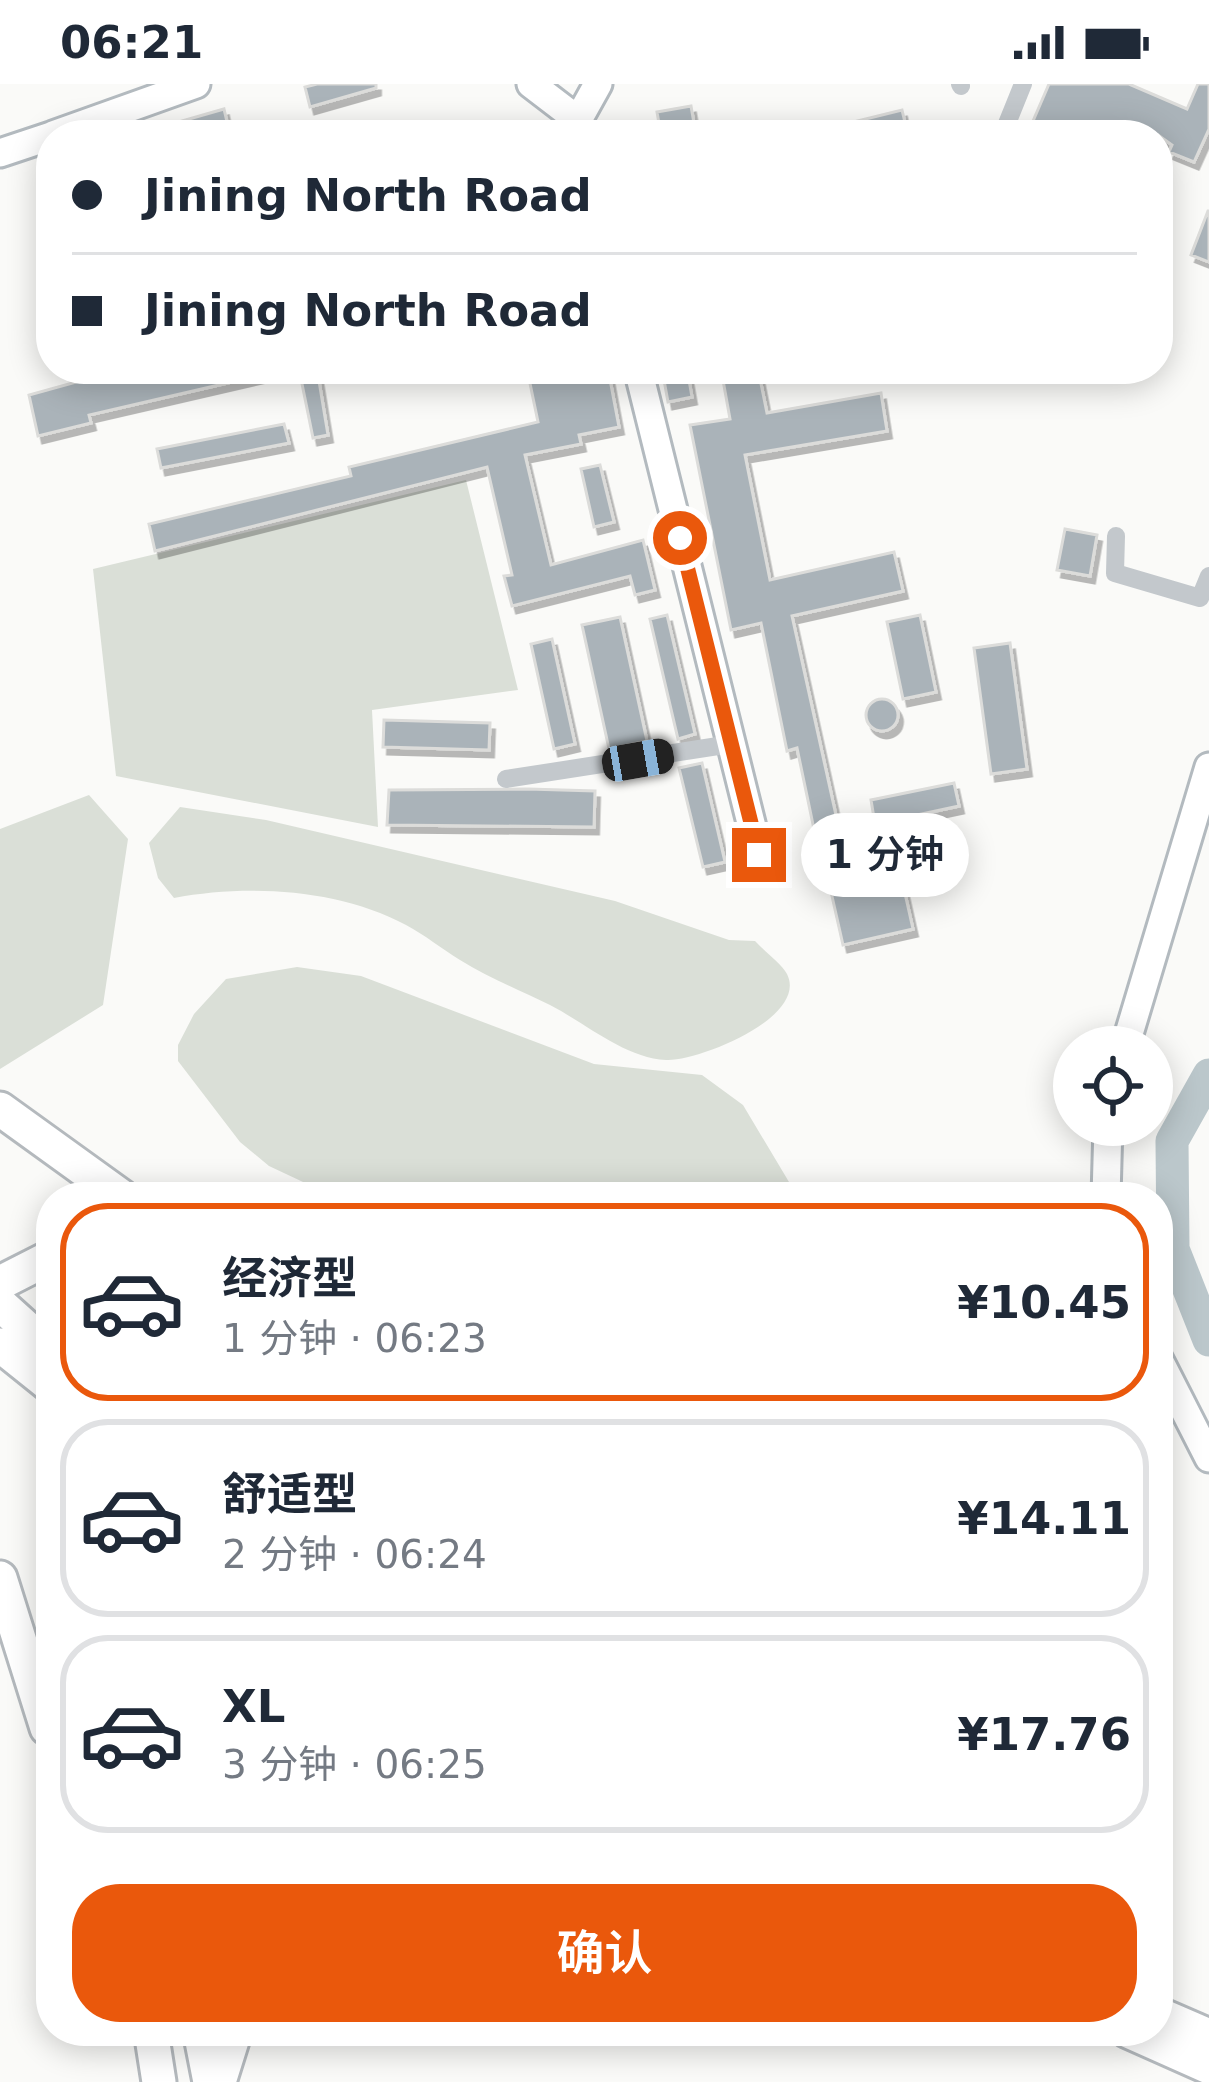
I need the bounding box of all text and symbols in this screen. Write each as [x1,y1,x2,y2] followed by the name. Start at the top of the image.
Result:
[60,16,203,69] text: 06:21
[144,169,592,222] text: Jining North Road
[144,284,592,337] text: Jining North Road
[653,511,707,565] route start
[599,736,677,784] car
[801,813,969,897] callout: 1 分钟
[732,828,786,882] route end
[826,832,944,877] text: 1 分钟
[1053,1026,1173,1146] map controls
[1053,1026,1173,1146] button: locate
[78,1248,186,1356] icon: car
[222,1252,357,1305] text: 经济型
[957,1276,1131,1329] text: ¥10.45
[222,1316,487,1361] text: 1 分钟 · 06:23
[78,1464,186,1572] icon: car
[222,1468,357,1521] text: 舒适型
[957,1492,1131,1545] text: ¥14.11
[222,1532,487,1577] text: 2 分钟 · 06:24
[78,1680,186,1788] icon: car
[222,1680,285,1733] text: XL
[957,1708,1131,1761] text: ¥17.76
[222,1742,487,1787] text: 3 分钟 · 06:25
[72,1884,1137,2022] button: 确认

